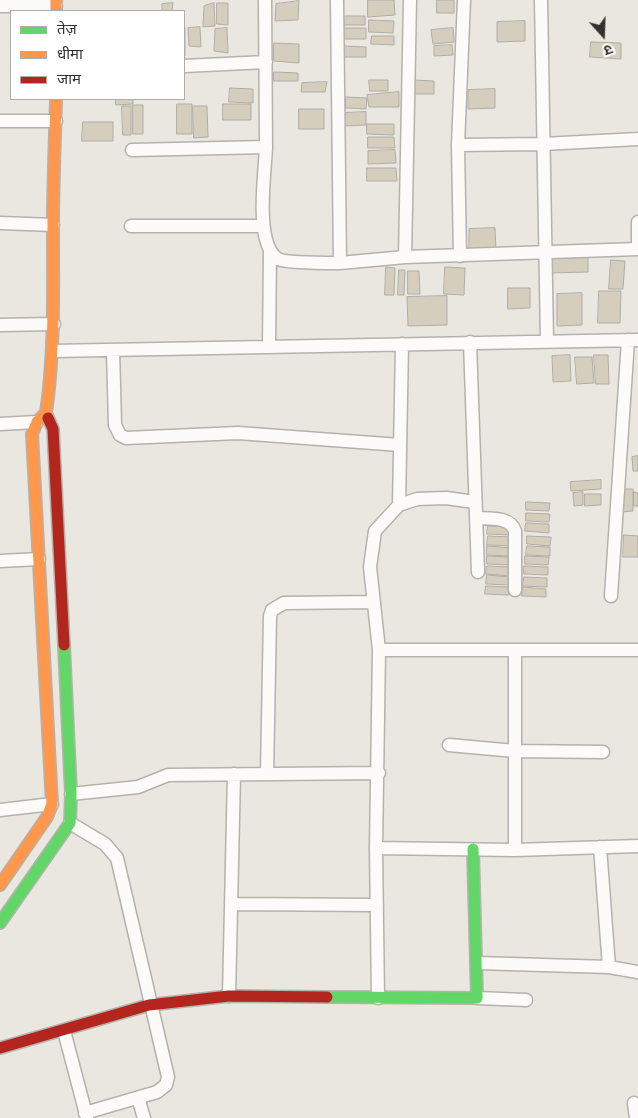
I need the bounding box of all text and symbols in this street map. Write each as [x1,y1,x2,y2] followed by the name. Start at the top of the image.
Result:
[10,10,185,100] legend
[578,10,628,60] north arrow
[57,19,77,40] text: तेज़
[601,38,615,60] text: उ
[57,44,83,65] text: धीमा
[57,69,81,90] text: जाम

